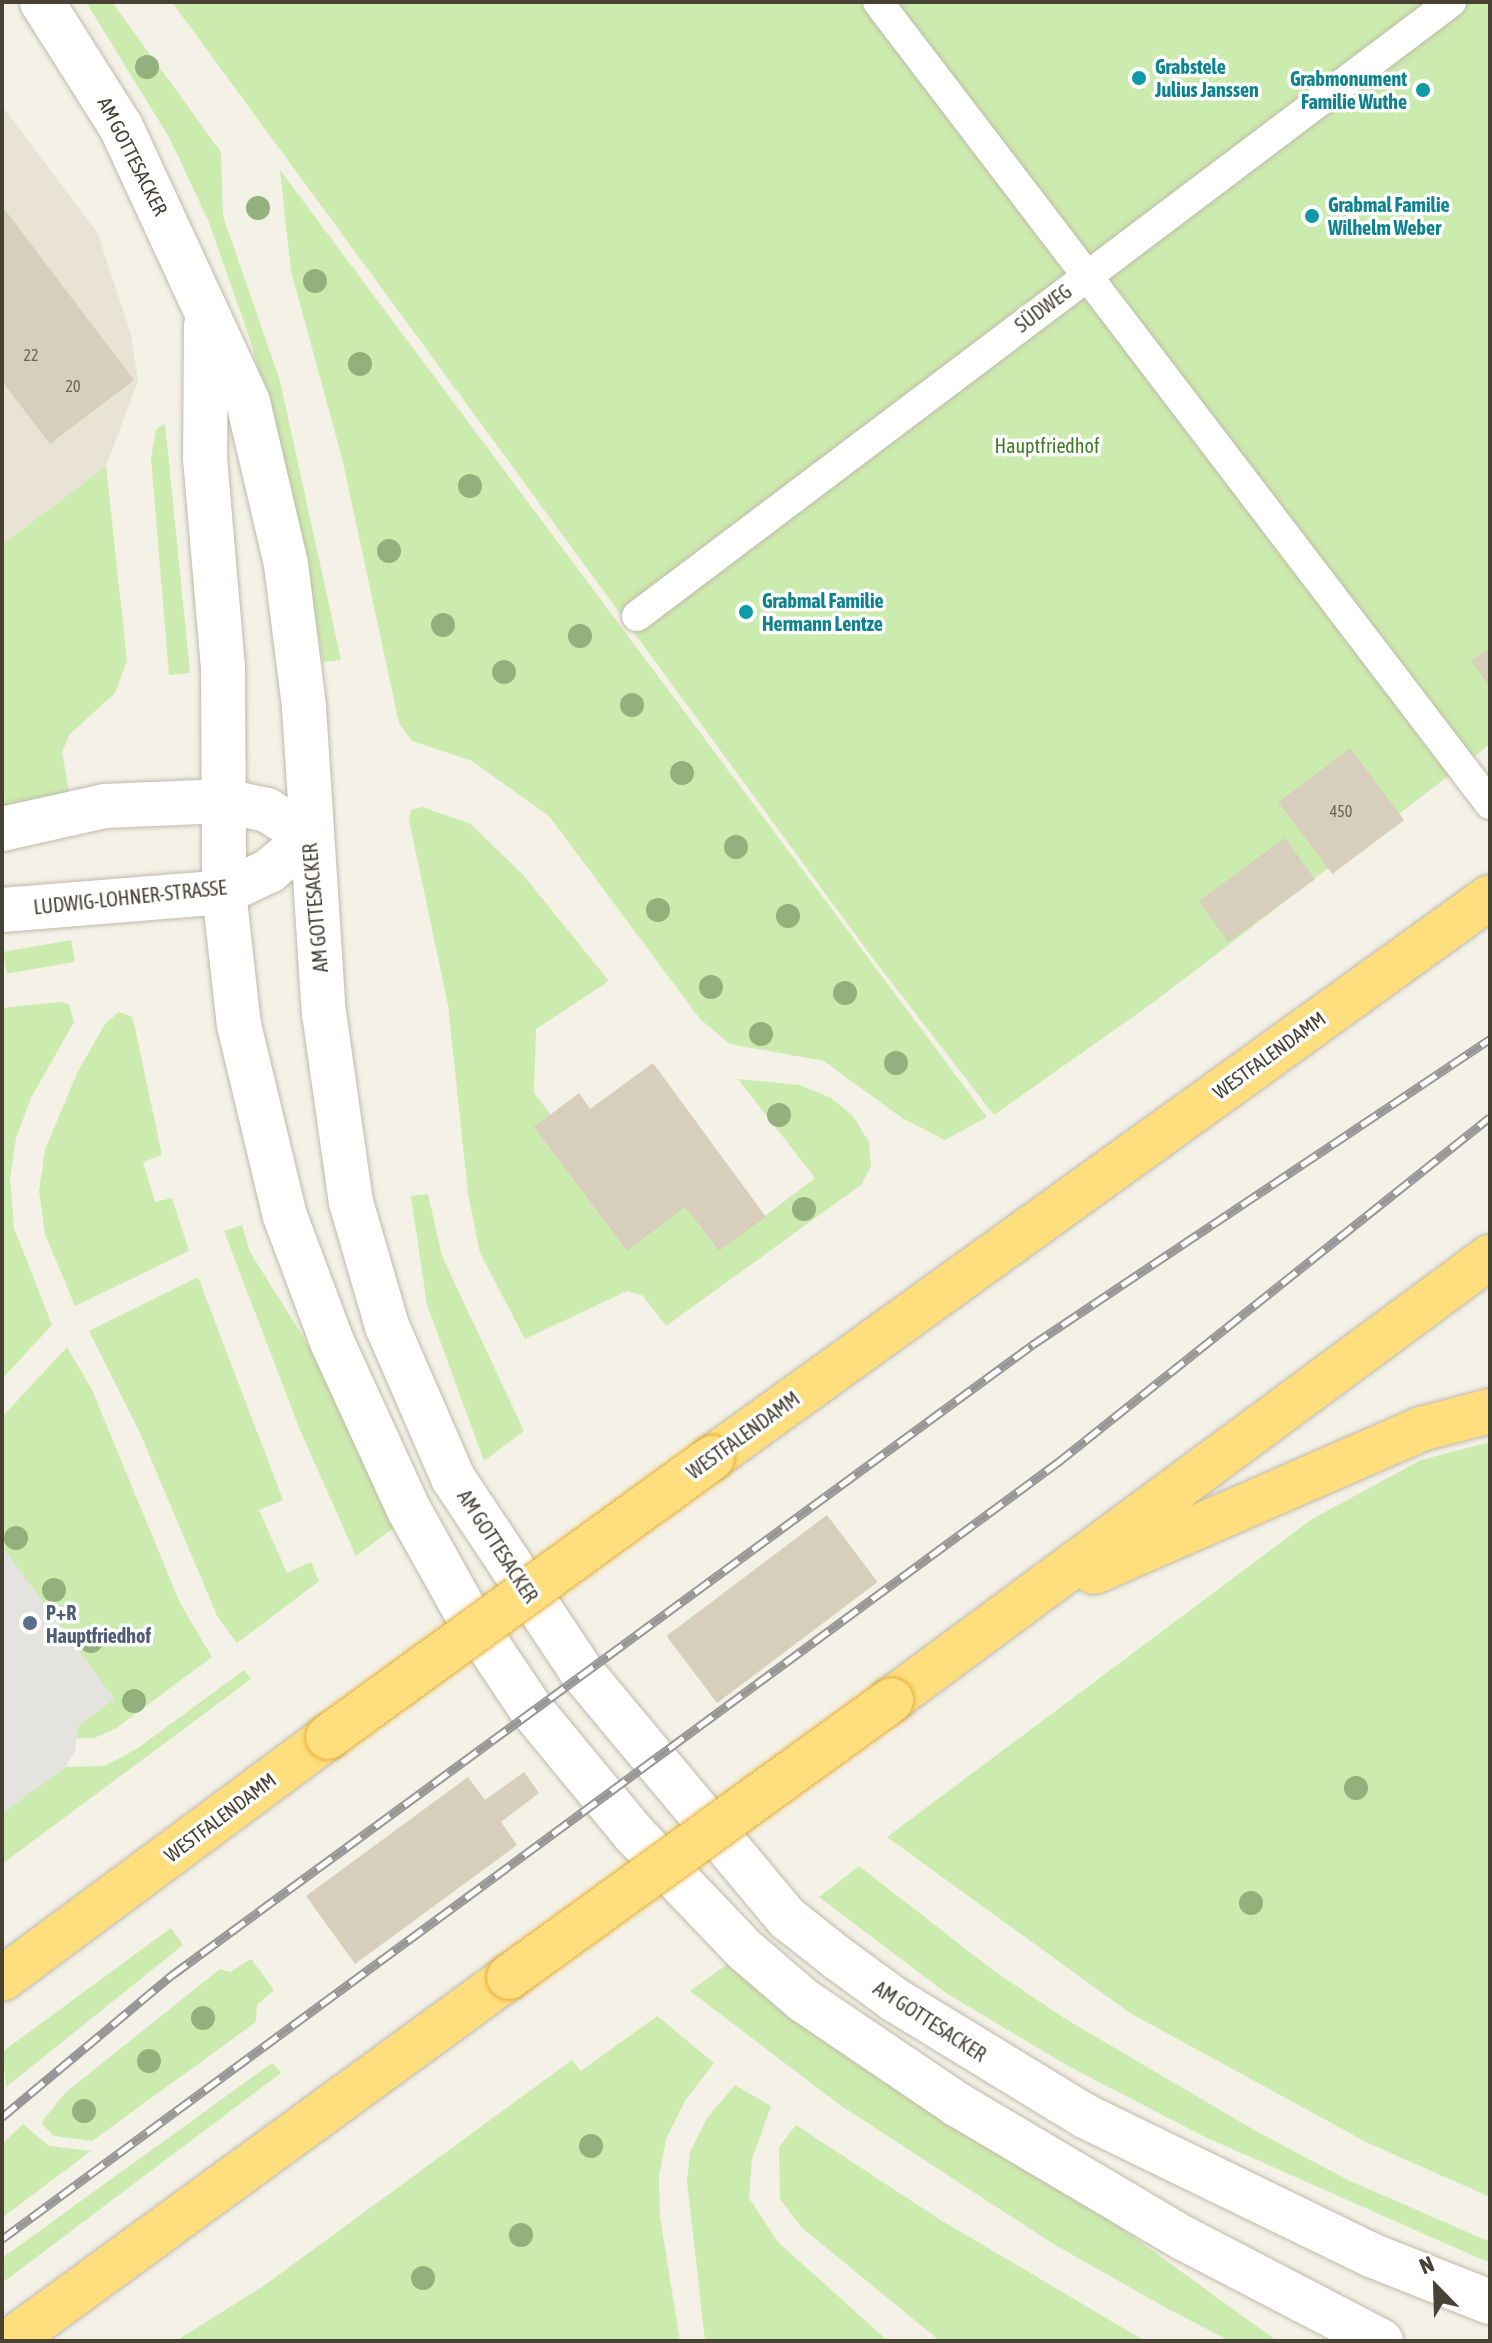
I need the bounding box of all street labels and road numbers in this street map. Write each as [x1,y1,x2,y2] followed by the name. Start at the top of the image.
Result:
[93,93,173,219] street label: AM GOTTESACKER
[1010,279,1076,337] street label: SÜDWEG
[297,842,333,974] street label: AM GOTTESACKER
[32,875,228,919] street label: LUDWIG-LOHNER-STRASSE
[1208,1006,1330,1104] street label: WESTFALENDAMM
[682,1386,804,1484] street label: WESTFALENDAMM
[453,1485,543,1607] street label: AM GOTTESACKER
[159,1767,281,1867] street label: WESTFALENDAMM
[869,1976,991,2066] street label: AM GOTTESACKER

